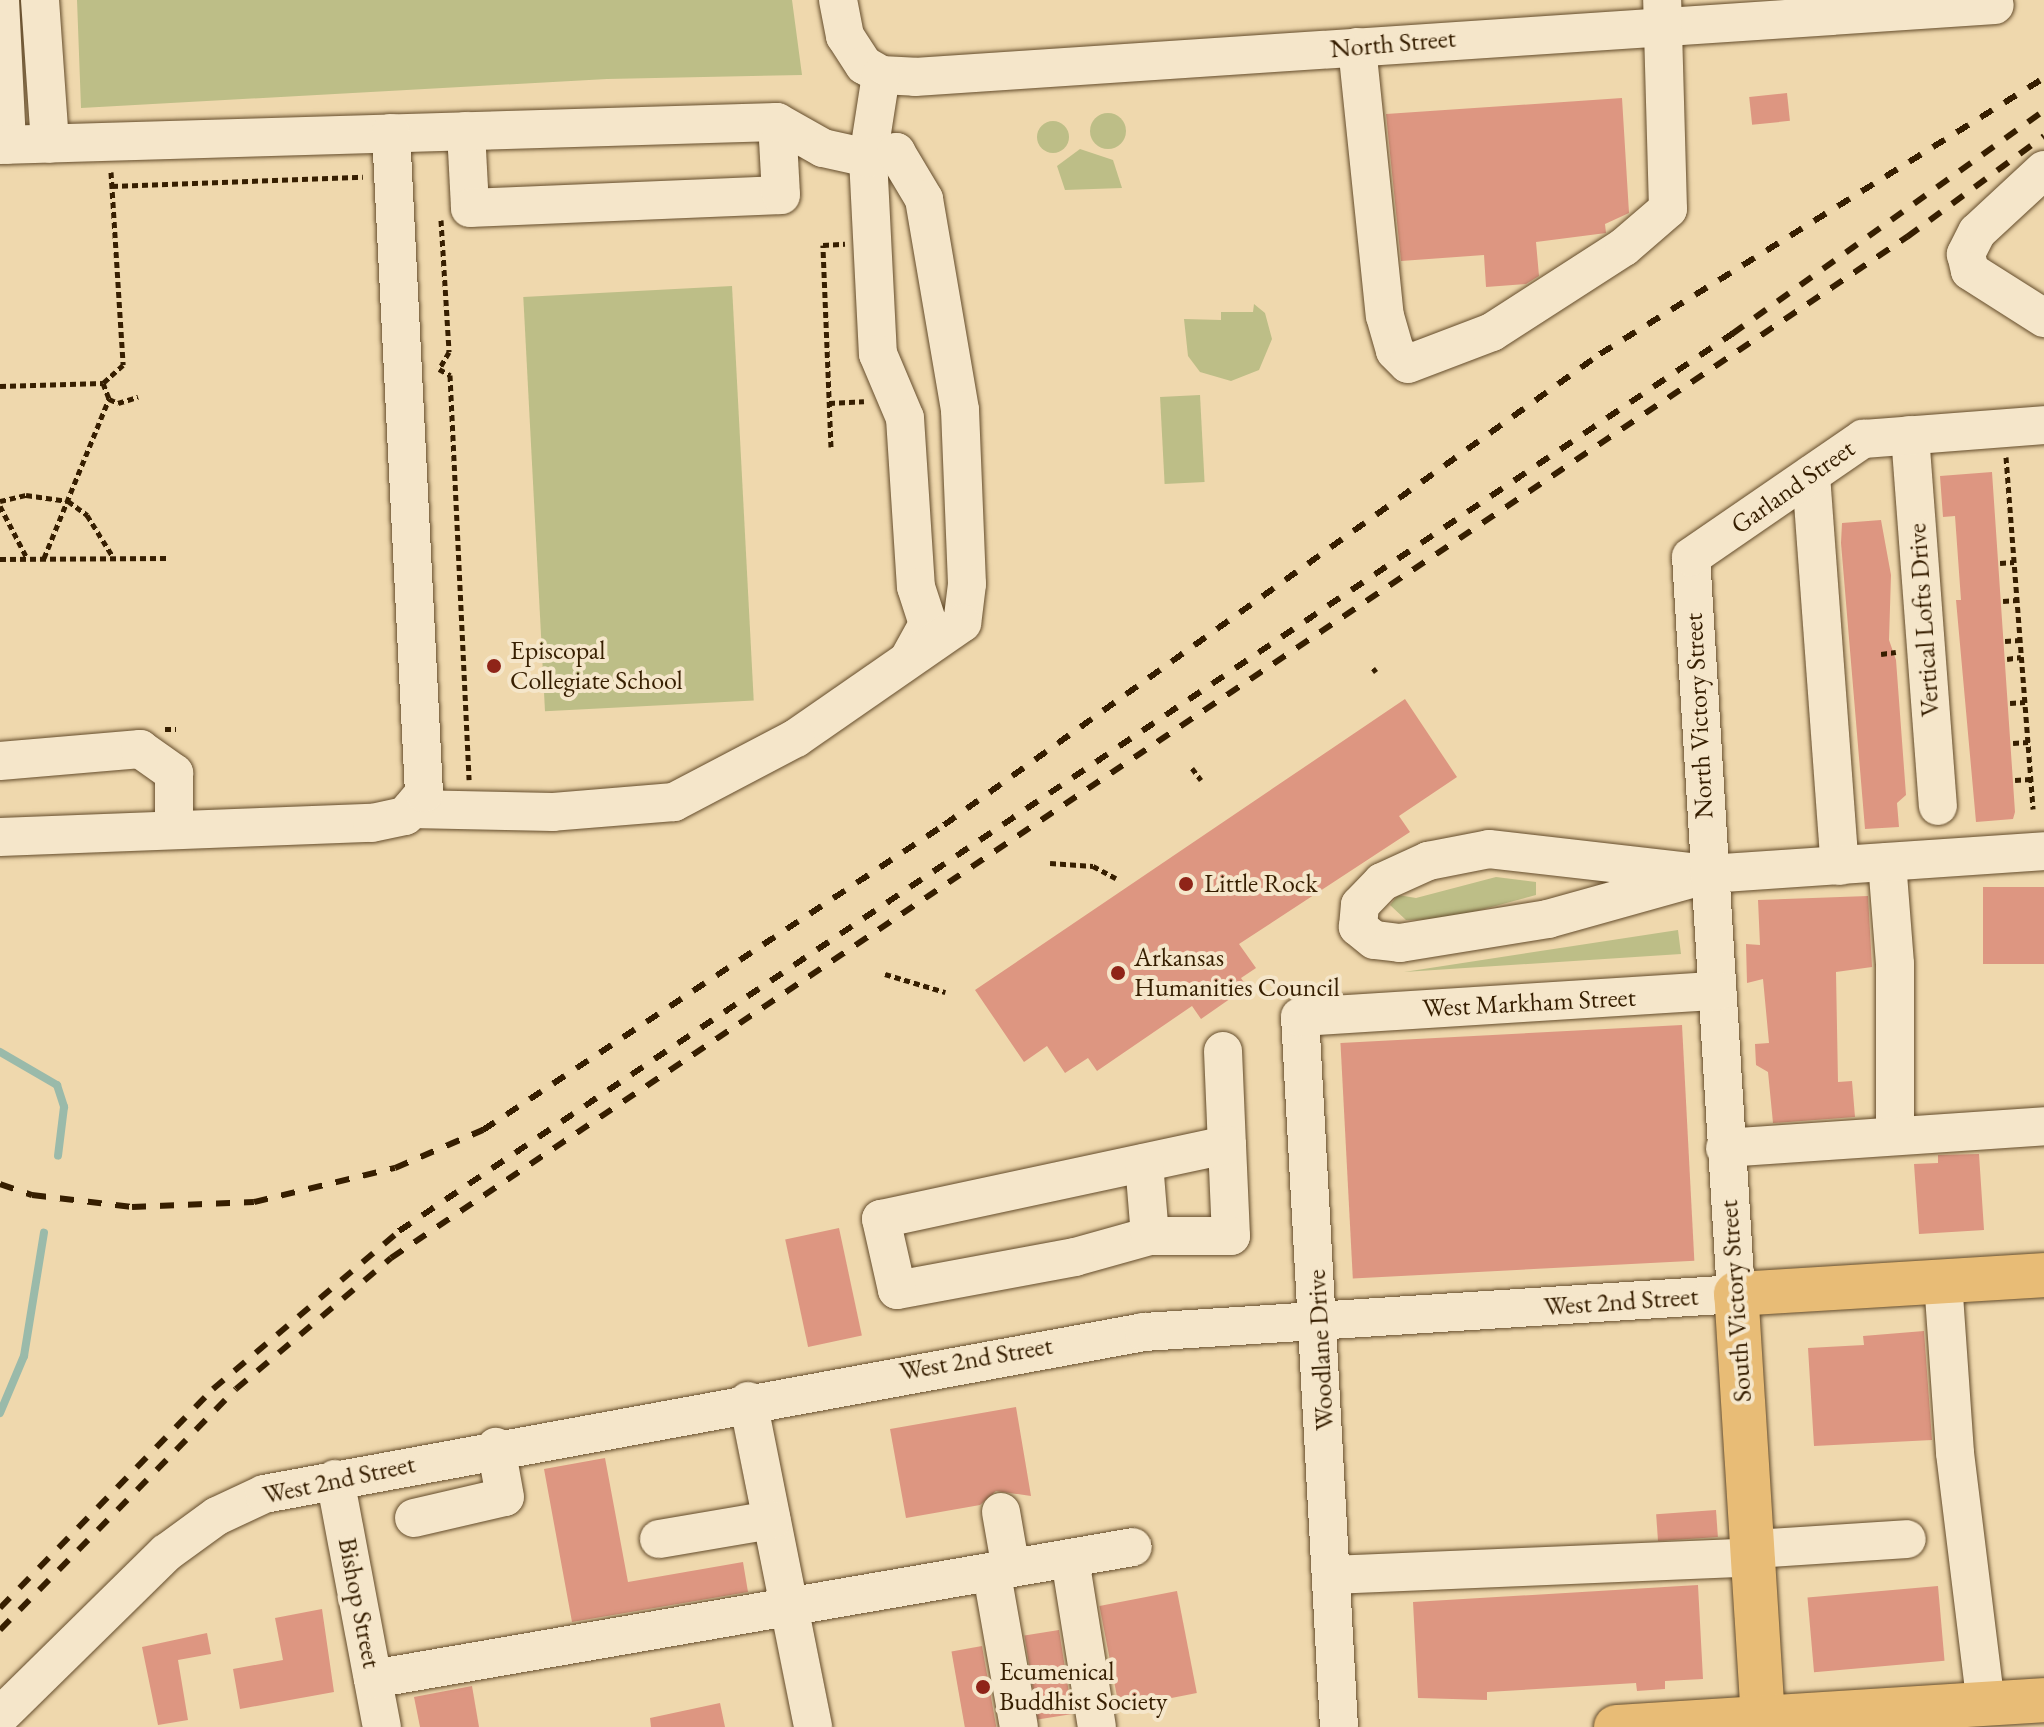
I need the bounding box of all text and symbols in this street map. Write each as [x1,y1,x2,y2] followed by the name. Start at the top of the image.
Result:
[1329,23,1457,65] street label: North Street
[1725,433,1861,541] street label: Garland Street
[1902,522,1946,718] street label: Vertical Lofts Drive
[1678,612,1720,820] street label: North Victory Street
[510,635,683,696] place label: Episcopal Collegiate School
[485,657,503,675] marker: Episcopal Collegiate School
[1204,868,1318,900] place label: Little Rock
[1175,873,1197,895] marker: Little Rock
[1134,942,1340,1004] place label: Arkansas Humanities Council
[1109,964,1127,982] marker: Arkansas Humanities Council
[1422,982,1636,1024] street label: West Markham Street
[1713,1199,1759,1403] street label: South Victory Street
[1301,1269,1341,1431] street label: Woodlane Drive
[1543,1281,1699,1323] street label: West 2nd Street
[897,1330,1055,1388] street label: West 2nd Street
[260,1449,418,1511] street label: West 2nd Street
[331,1535,387,1671] street label: Bishop Street
[999,1656,1167,1718] place label: Ecumenical Buddhist Society
[974,1678,992,1696] marker: Ecumenical Buddhist Society

